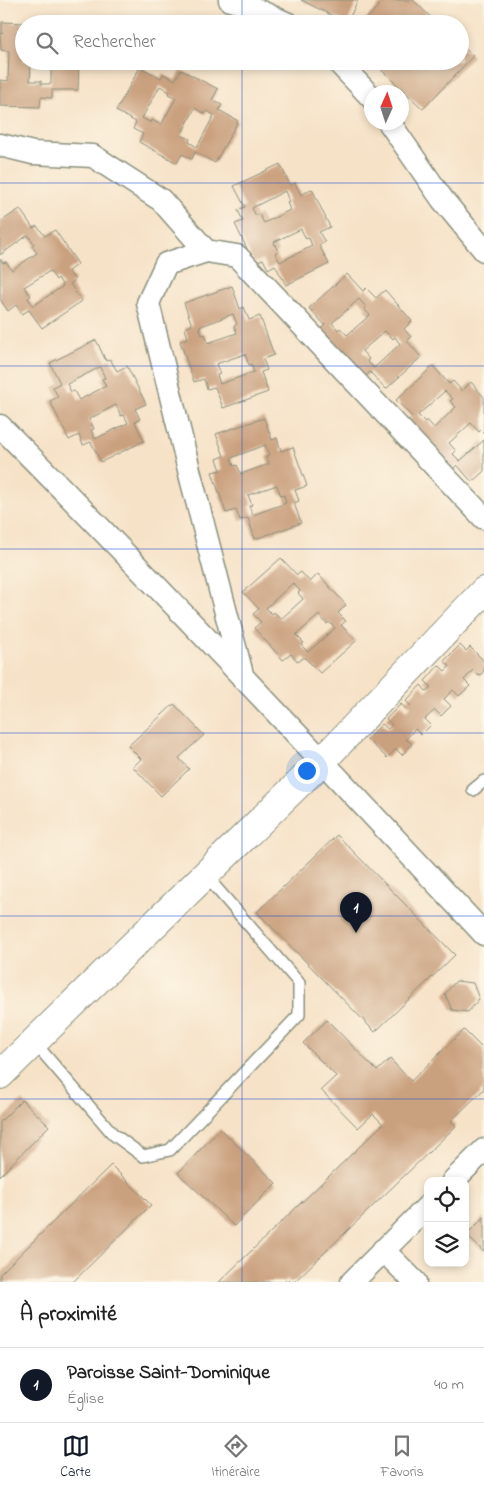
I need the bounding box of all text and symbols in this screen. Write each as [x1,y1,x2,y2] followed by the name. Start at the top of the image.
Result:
[15,15,469,70] search box
[33,29,61,57] icon: search
[73,29,156,56] text: Rechercher
[364,85,409,130] north arrow
[294,758,320,784] your location
[340,892,372,933] pin: 1
[424,1177,469,1267] map controls
[424,1177,469,1222] button: locate
[424,1222,469,1267] button: layers
[20,1300,117,1330] text: À proximité
[67,1360,270,1387] text: Paroisse Saint-Dominique
[33,1373,39,1397] text: 1
[434,1373,464,1397] text: 40 m
[67,1387,104,1411] text: Église
[60,1432,91,1483] tab: Carte
[211,1432,260,1483] tab: Itinéraire
[380,1432,424,1483] tab: Favoris

